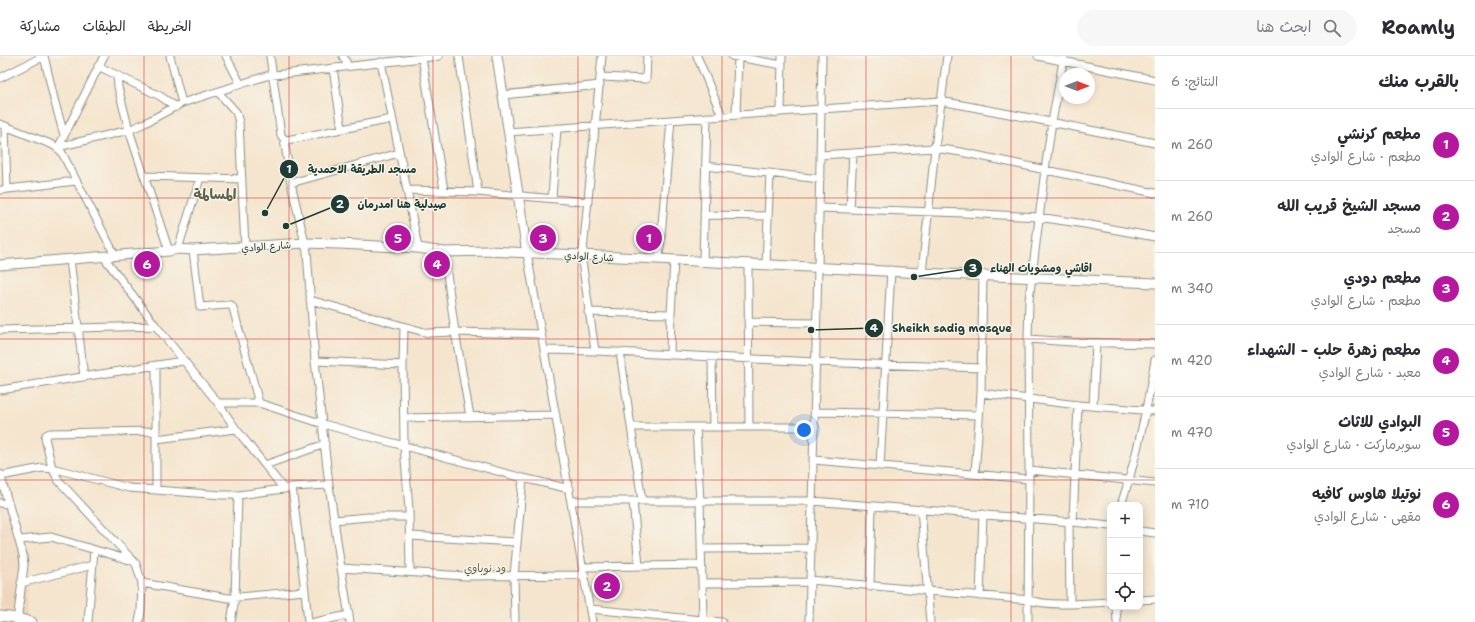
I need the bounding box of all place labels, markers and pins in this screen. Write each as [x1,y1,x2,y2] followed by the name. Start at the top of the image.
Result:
[279,157,424,180] callout: مسجد الطريقة الاحمدية
[330,192,455,215] callout: صيدلية هنا امدرمان
[385,223,411,253] pin: 5
[530,223,556,253] pin: 3
[636,223,662,253] pin: 1
[134,249,160,279] pin: 6
[424,249,450,279] pin: 4
[963,257,1100,280] callout: اقاشي ومشويات الهناء
[864,317,1020,340] callout: Sheikh sadig mosque
[594,571,620,601] pin: 2

